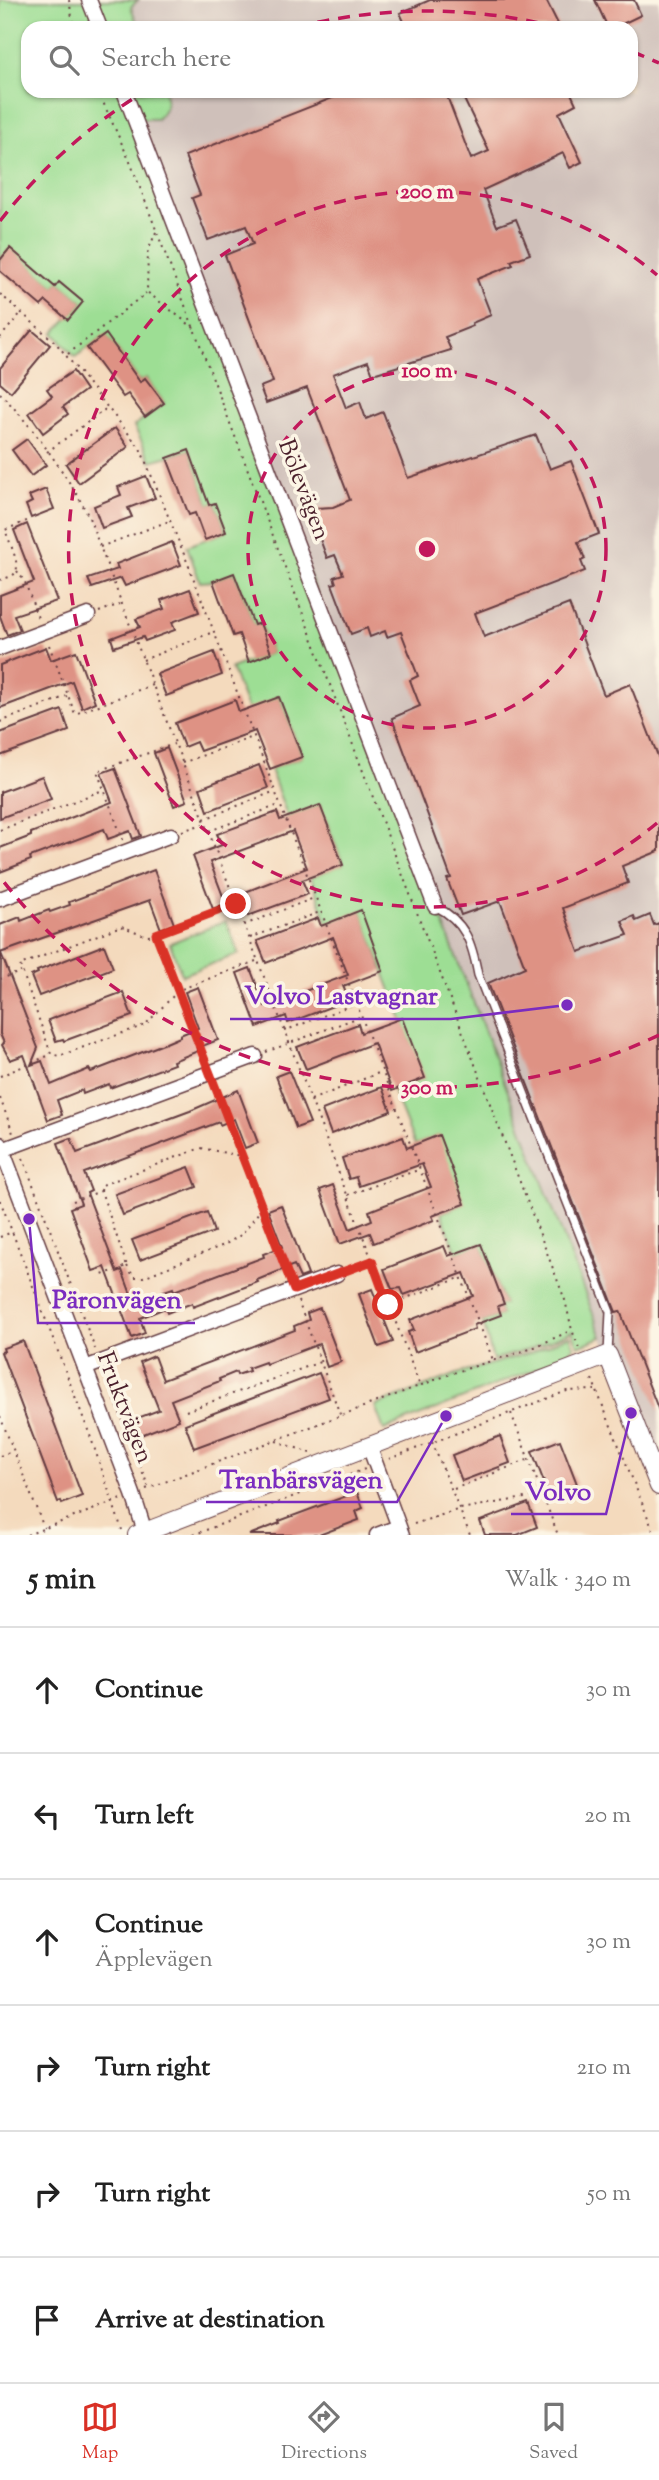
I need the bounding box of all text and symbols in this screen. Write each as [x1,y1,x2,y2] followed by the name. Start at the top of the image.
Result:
[21,21,638,98] search box
[45,41,83,79] icon: search
[101,41,231,78] text: Search here
[400,178,455,208] text: 200 m
[402,357,453,387] text: 100 m
[268,435,338,545] street label: Bölevägen
[415,537,439,561] centre of rings
[220,888,251,919] route end
[230,972,451,1019] callout: Volvo Lastvagnar
[244,979,438,1016] text: Volvo Lastvagnar
[401,1074,454,1104] text: 300 m
[38,1276,195,1323] callout: Päronvägen
[52,1283,183,1320] text: Päronvägen
[372,1289,403,1320] route start
[87,1347,161,1469] street label: Fruktvägen
[206,1455,397,1502] callout: Tranbärsvägen
[219,1463,384,1500] text: Tranbärsvägen
[511,1467,606,1514] callout: Volvo
[525,1475,591,1512] text: Volvo
[28,1559,96,1602] text: 5 min
[505,1564,631,1597] text: Walk · 340 m
[28,1671,66,1709] icon: ahead
[95,1672,203,1709] text: Continue
[586,1674,631,1707] text: 30 m
[28,1797,66,1835] icon: left
[95,1798,194,1835] text: Turn left
[584,1800,631,1833] text: 20 m
[95,1907,203,1944] text: Continue
[28,1923,66,1961] icon: ahead
[586,1926,631,1959] text: 30 m
[95,1944,213,1977] text: Äpplevägen
[28,2049,66,2087] icon: right
[95,2050,210,2087] text: Turn right
[577,2052,631,2085] text: 210 m
[28,2175,66,2213] icon: right
[95,2176,210,2213] text: Turn right
[587,2178,631,2211] text: 50 m
[28,2301,66,2339] icon: arrive
[95,2302,325,2339] text: Arrive at destination
[81,2398,119,2467] tab: Map
[281,2398,367,2467] tab: Directions
[529,2398,578,2467] tab: Saved

